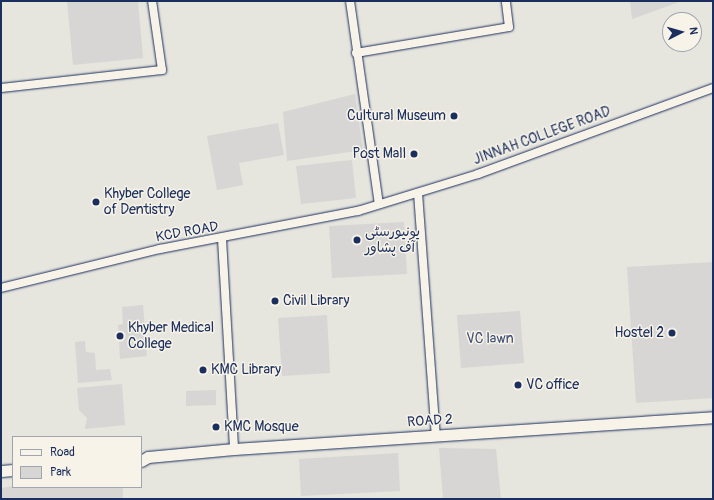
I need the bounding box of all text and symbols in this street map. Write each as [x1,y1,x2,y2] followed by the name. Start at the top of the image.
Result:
[662,12,702,52] north arrow
[687,26,700,35] text: N
[471,103,613,169] street label: JINNAH COLLEGE ROAD
[347,108,446,124] place label: Cultural Museum
[449,111,459,121] marker: Cultural Museum
[353,146,406,162] place label: Post Mall
[409,149,419,159] marker: Post Mall
[104,186,190,218] place label: Khyber College of Dentistry
[91,197,101,207] marker: Khyber College of Dentistry
[154,218,220,246] street label: KCD ROAD
[365,224,420,256] place label: یونیورسٹی آف پشاور
[352,235,362,245] marker: یونیورسٹی آف پشاور
[283,293,349,309] place label: Civil Library
[270,296,280,306] marker: Civil Library
[128,320,214,352] place label: Khyber Medical College
[615,325,664,341] place label: Hostel 2
[667,328,677,338] marker: Hostel 2
[115,331,125,341] marker: Khyber Medical College
[466,331,514,347] park label: VC lawn
[211,362,281,378] place label: KMC Library
[198,365,208,375] marker: KMC Library
[526,377,579,393] place label: VC office
[513,380,523,390] marker: VC office
[407,411,453,431] street label: ROAD 2
[224,419,299,435] place label: KMC Mosque
[211,422,221,432] marker: KMC Mosque
[12,436,142,488] legend
[50,445,75,460] text: Road
[50,465,71,480] text: Park

